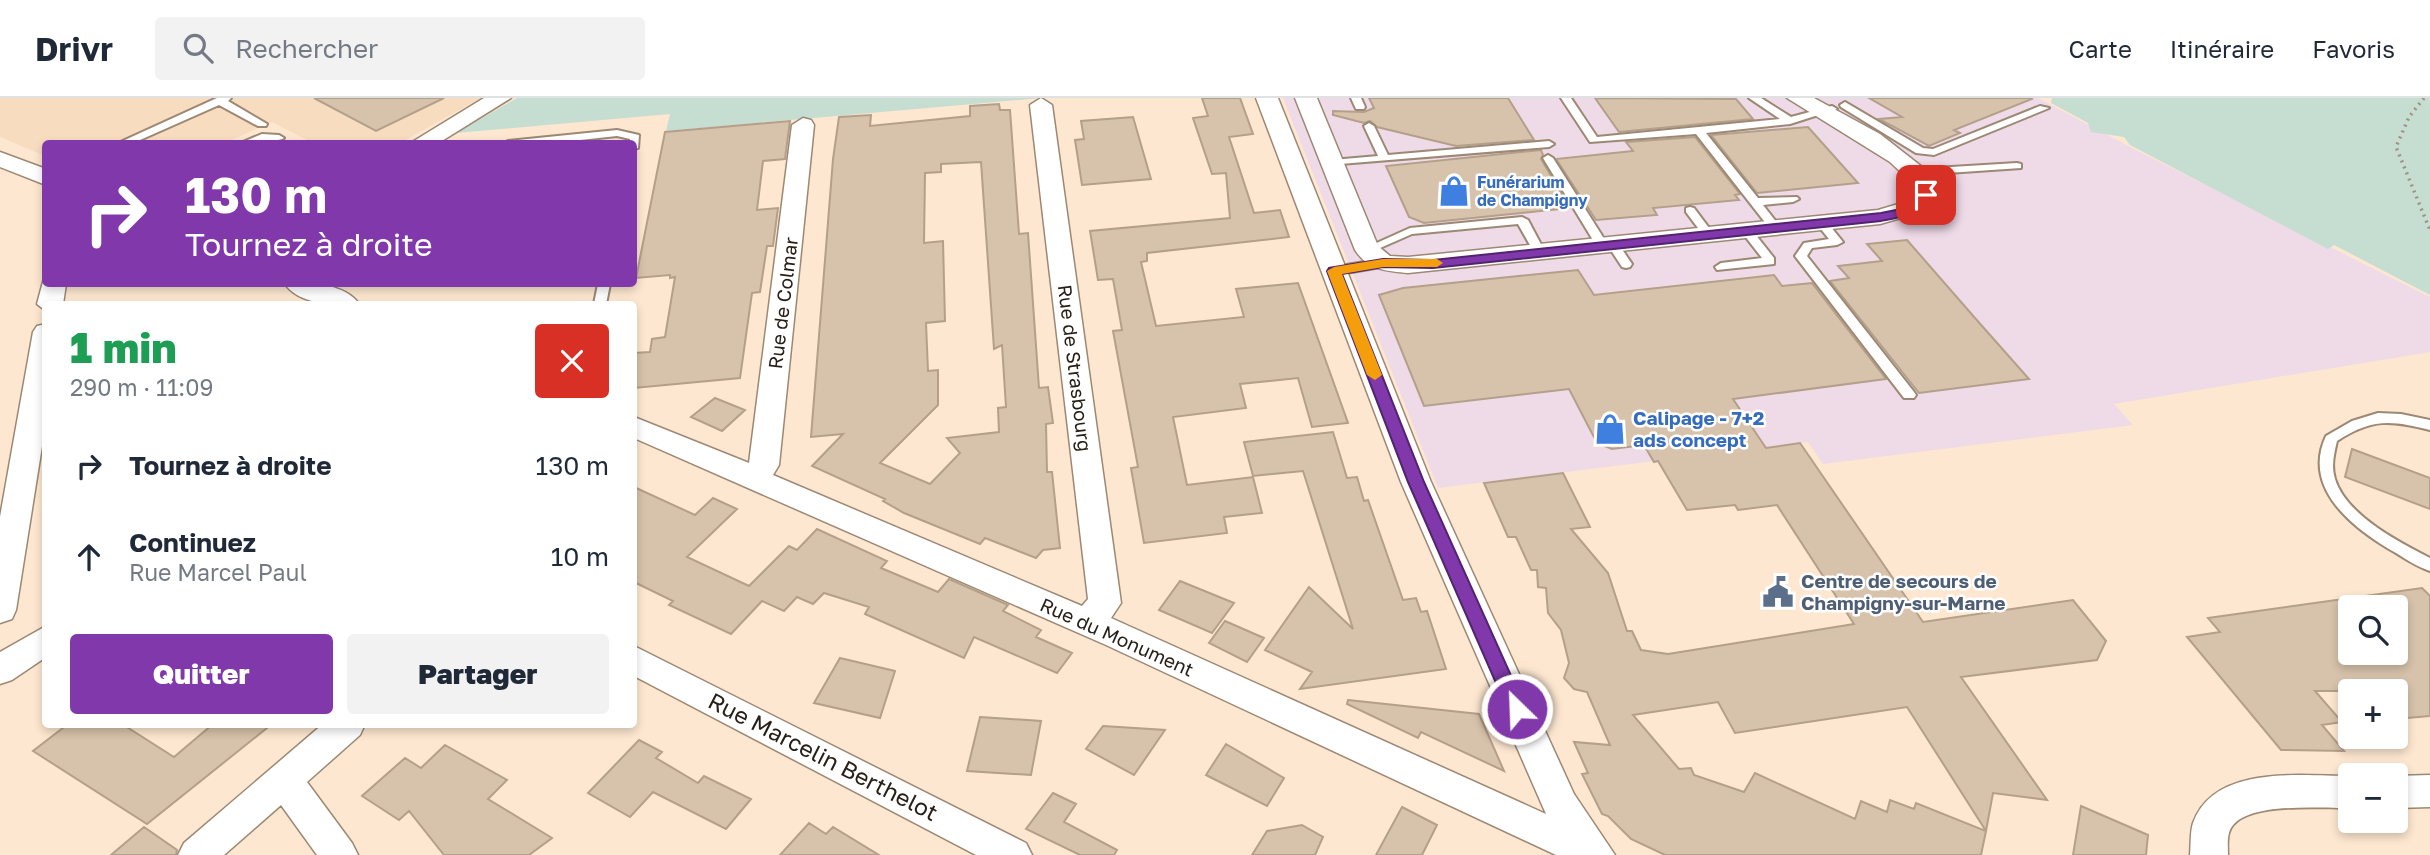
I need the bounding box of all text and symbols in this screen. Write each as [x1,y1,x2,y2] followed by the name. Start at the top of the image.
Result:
[155,17,645,80] search box
[35,29,113,68] text: Drivr
[179,29,217,67] icon: search
[235,33,378,64] text: Rechercher
[2069,34,2132,63] text: Carte
[2170,34,2274,63] text: Itinéraire
[2312,34,2395,63] text: Favoris
[185,165,327,224] text: 130 m
[1896,165,1956,225] pin
[70,168,161,259] icon: right
[1477,172,1588,210] place label: Funérarium de Champigny
[1437,174,1471,208] shop icon: Funérarium de Champigny
[1907,176,1945,214] icon: arrive
[185,225,433,263] text: Tournez à droite
[763,235,802,370] street label: Rue de Colmar
[1054,283,1097,453] street label: Rue de Strasbourg
[70,322,177,372] text: 1 min
[535,324,609,398] button: close
[70,373,213,401] text: 290 m · 11:09
[1633,406,1764,451] place label: Calipage - 7+2 ads concept
[1593,412,1627,446] shop icon: Calipage - 7+2 ads concept
[70,447,108,485] icon: right
[129,450,332,481] text: Tournez à droite
[536,450,609,481] text: 130 m
[129,527,256,558] text: Continuez
[70,538,108,576] icon: ahead
[551,541,609,572] text: 10 m
[129,558,307,586] text: Rue Marcel Paul
[1801,569,2005,614] place label: Centre de secours de Champigny-sur-Marne
[1761,575,1795,609] public building icon: Centre de secours de Champigny-sur-Marne
[1037,592,1198,681] street label: Rue du Monument
[2338,595,2408,833] map controls
[2338,595,2408,665] button: search
[70,634,333,714] button: Quitter
[347,634,609,714] button: Partager
[1480,672,1554,746] position arrow
[2338,679,2408,749] button: +
[704,686,943,826] street label: Rue Marcelin Berthelot
[2338,763,2408,833] button: −

